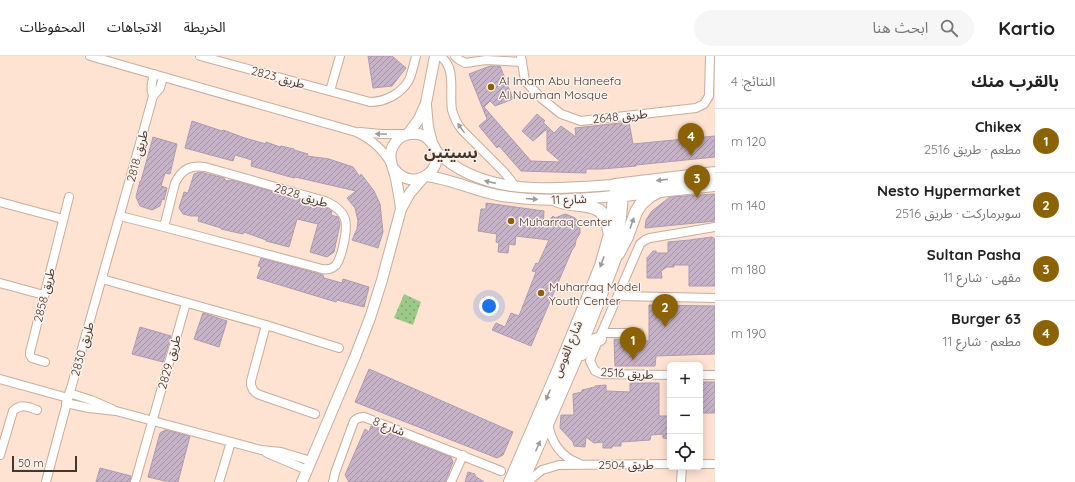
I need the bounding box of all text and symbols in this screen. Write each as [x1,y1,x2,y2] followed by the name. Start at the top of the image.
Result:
[694,10,974,46] search box
[998,16,1055,40] text: Kartio
[938,17,960,39] icon: search
[20,18,85,36] text: المحفوظات
[107,18,162,36] text: الاتجاهات
[184,18,226,36] text: الخريطة
[872,18,928,37] text: ابحث هنا
[249,63,307,92] street label: طريق 2823
[971,70,1059,91] text: بالقرب منك
[499,73,621,102] place label: Al Imam Abu Haneefa Al Nouman Mosque
[731,73,775,89] text: النتائج: 4
[486,82,496,92] marker: Al Imam Abu Haneefa Al Nouman Mosque
[592,106,648,127] street label: طريق 2648
[975,117,1021,136] text: Chikex
[457,122,465,133] one-way arrow
[678,123,704,156] pin: 4
[123,128,152,184] street label: طريق 2818
[374,131,387,137] one-way arrow
[731,133,766,149] text: 120 m
[1043,133,1049,149] text: 1
[924,141,1021,157] text: مطعم · طريق 2516
[424,142,478,162] district label: بسيتين
[684,165,710,198] pin: 3
[656,176,668,183] one-way arrow
[483,178,496,184] one-way arrow
[272,180,330,211] street label: طريق 2828
[877,181,1021,200] text: Nesto Hypermarket
[551,191,587,209] street label: شارع 11
[526,196,538,202] one-way arrow
[731,197,766,213] text: 140 m
[1042,197,1050,213] text: 2
[895,205,1021,221] text: سوبرماركت · طريق 2516
[519,214,612,229] place label: Muharraq center
[506,216,516,226] marker: Muharraq center
[630,217,636,229] one-way arrow
[927,245,1021,264] text: Sultan Pasha
[598,256,604,268] one-way arrow
[731,261,766,277] text: 180 m
[1043,261,1050,277] text: 3
[30,266,59,324] street label: طريق 2858
[943,269,1021,285] text: مقهى · شارع 11
[549,279,641,308] place label: Muharraq Model Youth Center
[536,288,546,298] marker: Muharraq Model Youth Center
[652,294,678,327] pin: 2
[479,296,499,316] your location
[951,309,1021,328] text: Burger 63
[549,318,587,380] street label: شارع الغوص
[67,320,98,378] street label: طريق 2830
[731,325,766,341] text: 190 m
[1042,325,1050,341] text: 4
[620,327,646,360] pin: 1
[154,333,185,391] street label: طريق 2829
[943,333,1021,349] text: مطعم · شارع 11
[667,362,703,470] map controls
[667,362,703,398] button: +
[600,364,654,383] street label: طريق 2516
[544,390,550,402] one-way arrow
[667,398,703,434] button: −
[370,413,407,441] street label: شارع 8
[667,434,703,470] button: locate
[535,440,541,452] one-way arrow
[12,454,77,473] scale bar
[18,456,44,470] text: 50 m
[598,457,654,473] street label: طريق 2504

